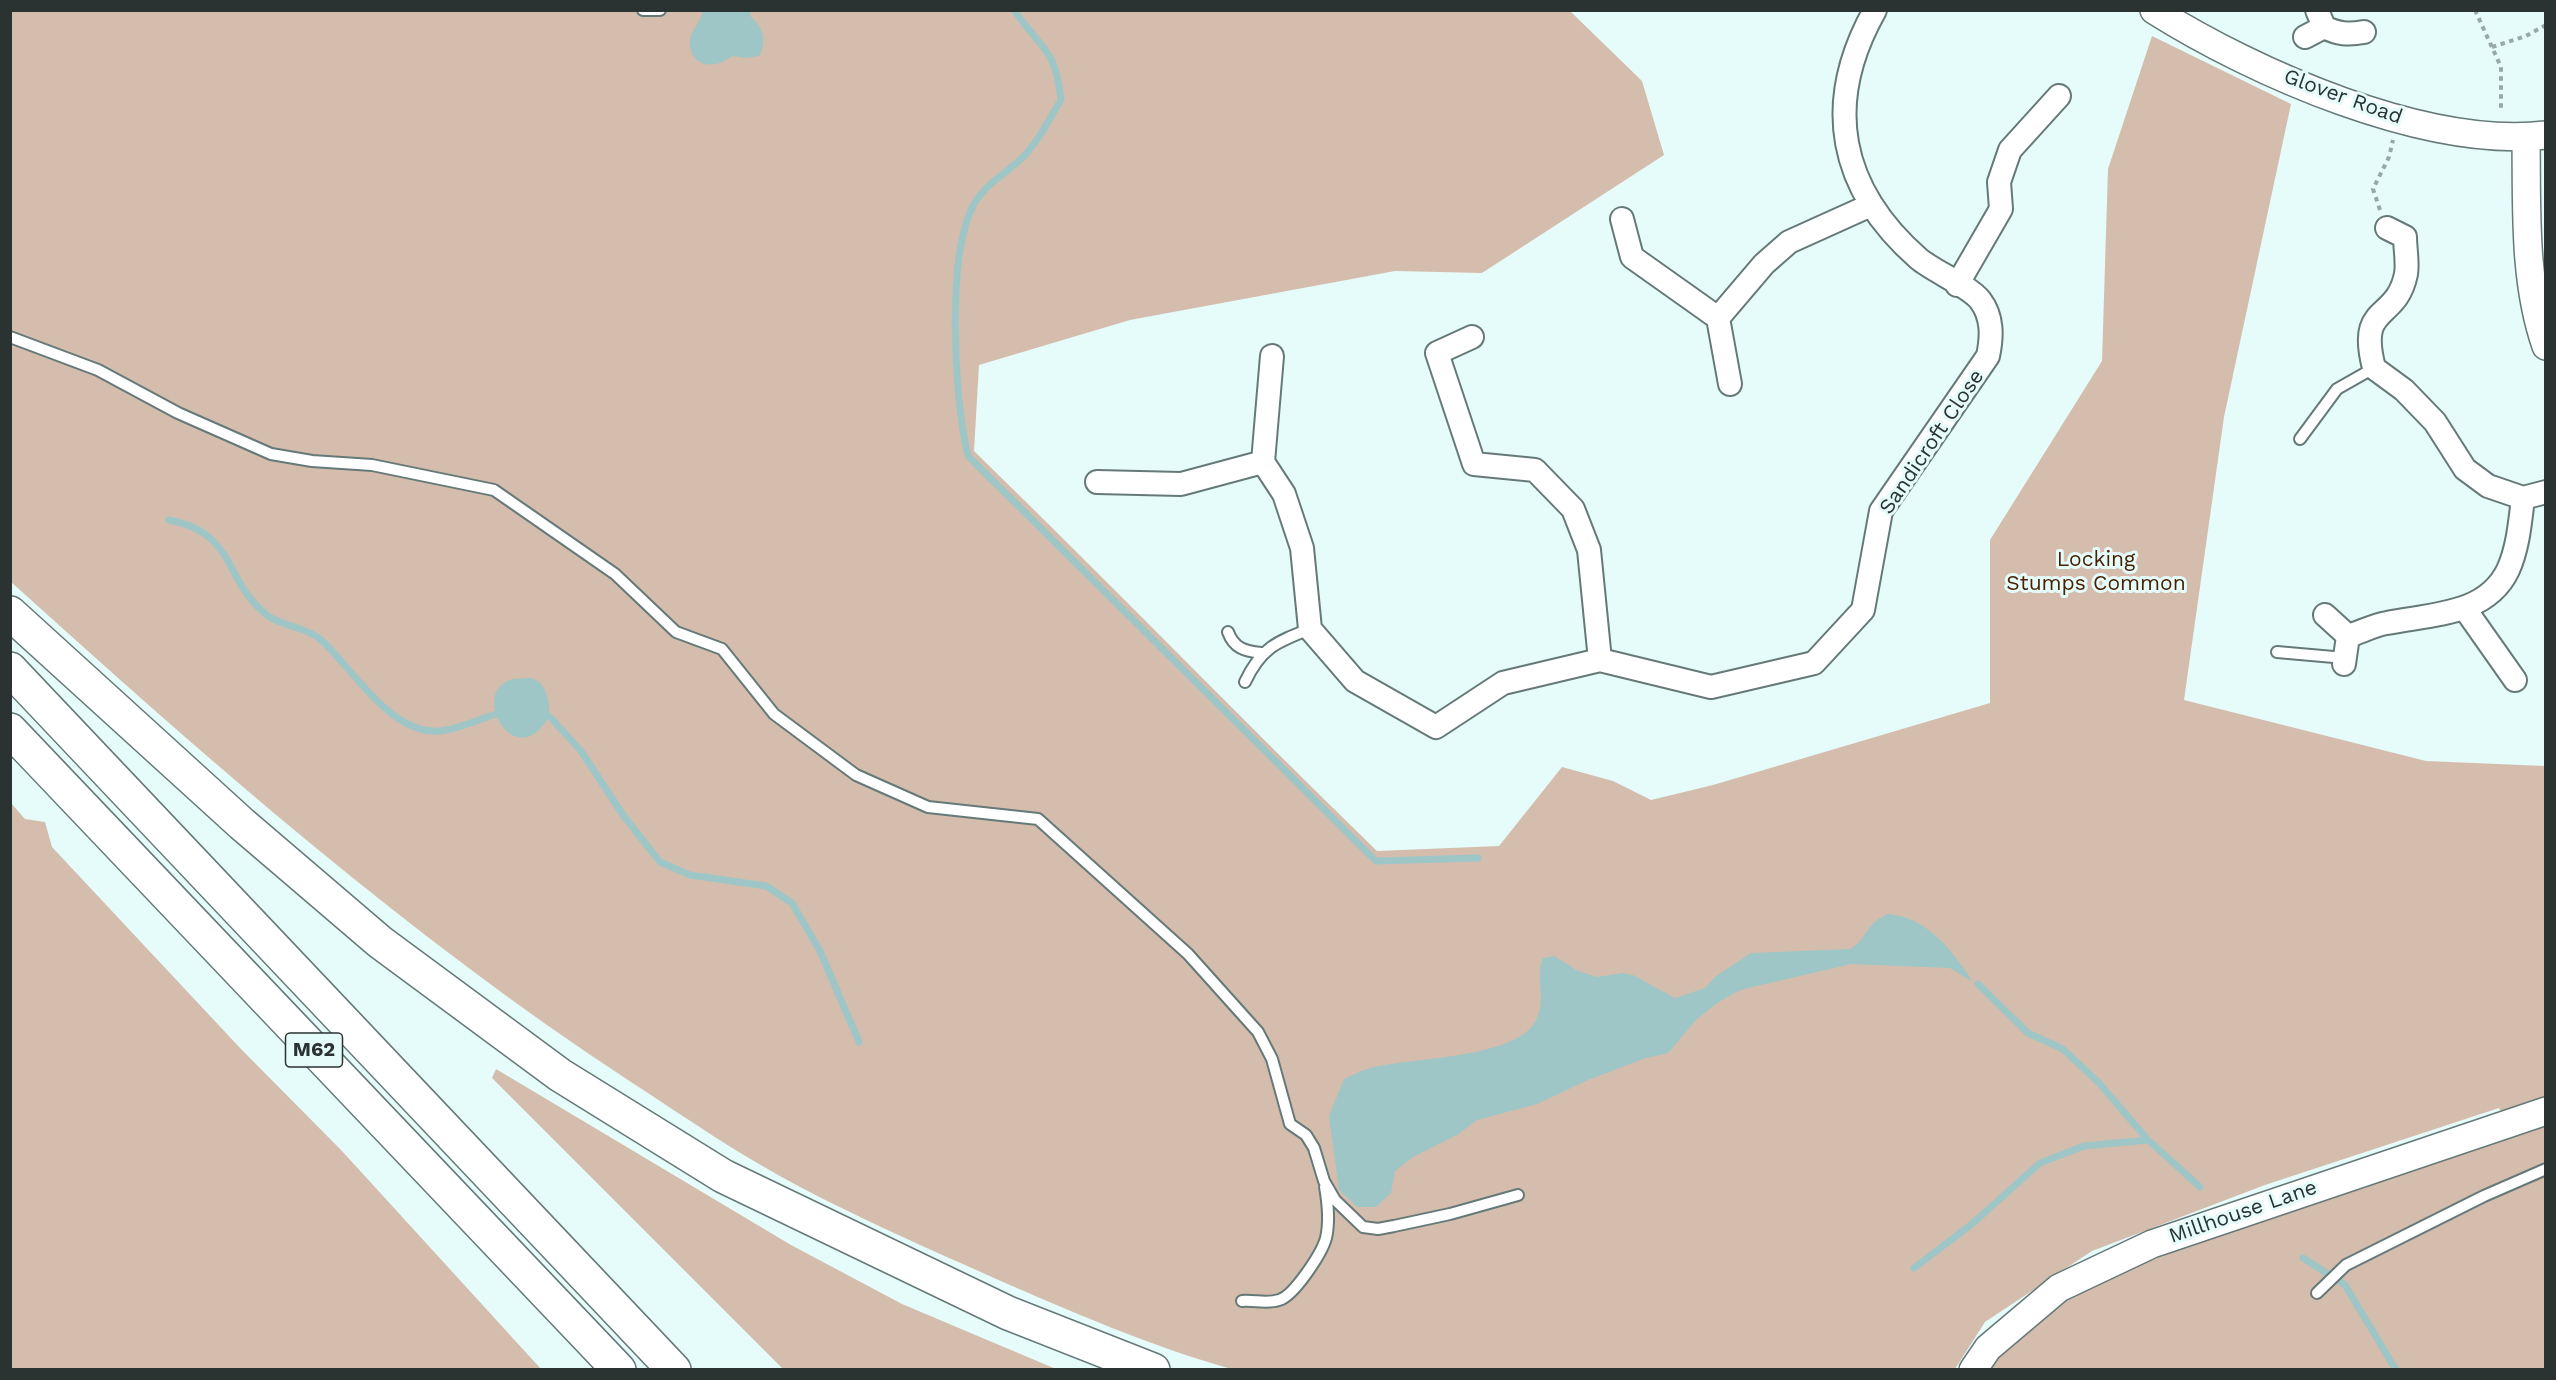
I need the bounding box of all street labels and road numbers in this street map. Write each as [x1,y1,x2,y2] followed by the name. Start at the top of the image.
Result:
[2280,64,2406,130] street label: Glover Road
[1874,365,1990,519] street label: Sandicroft Close
[286,1033,342,1067] road number: M62
[2166,1175,2320,1249] street label: Millhouse Lane

